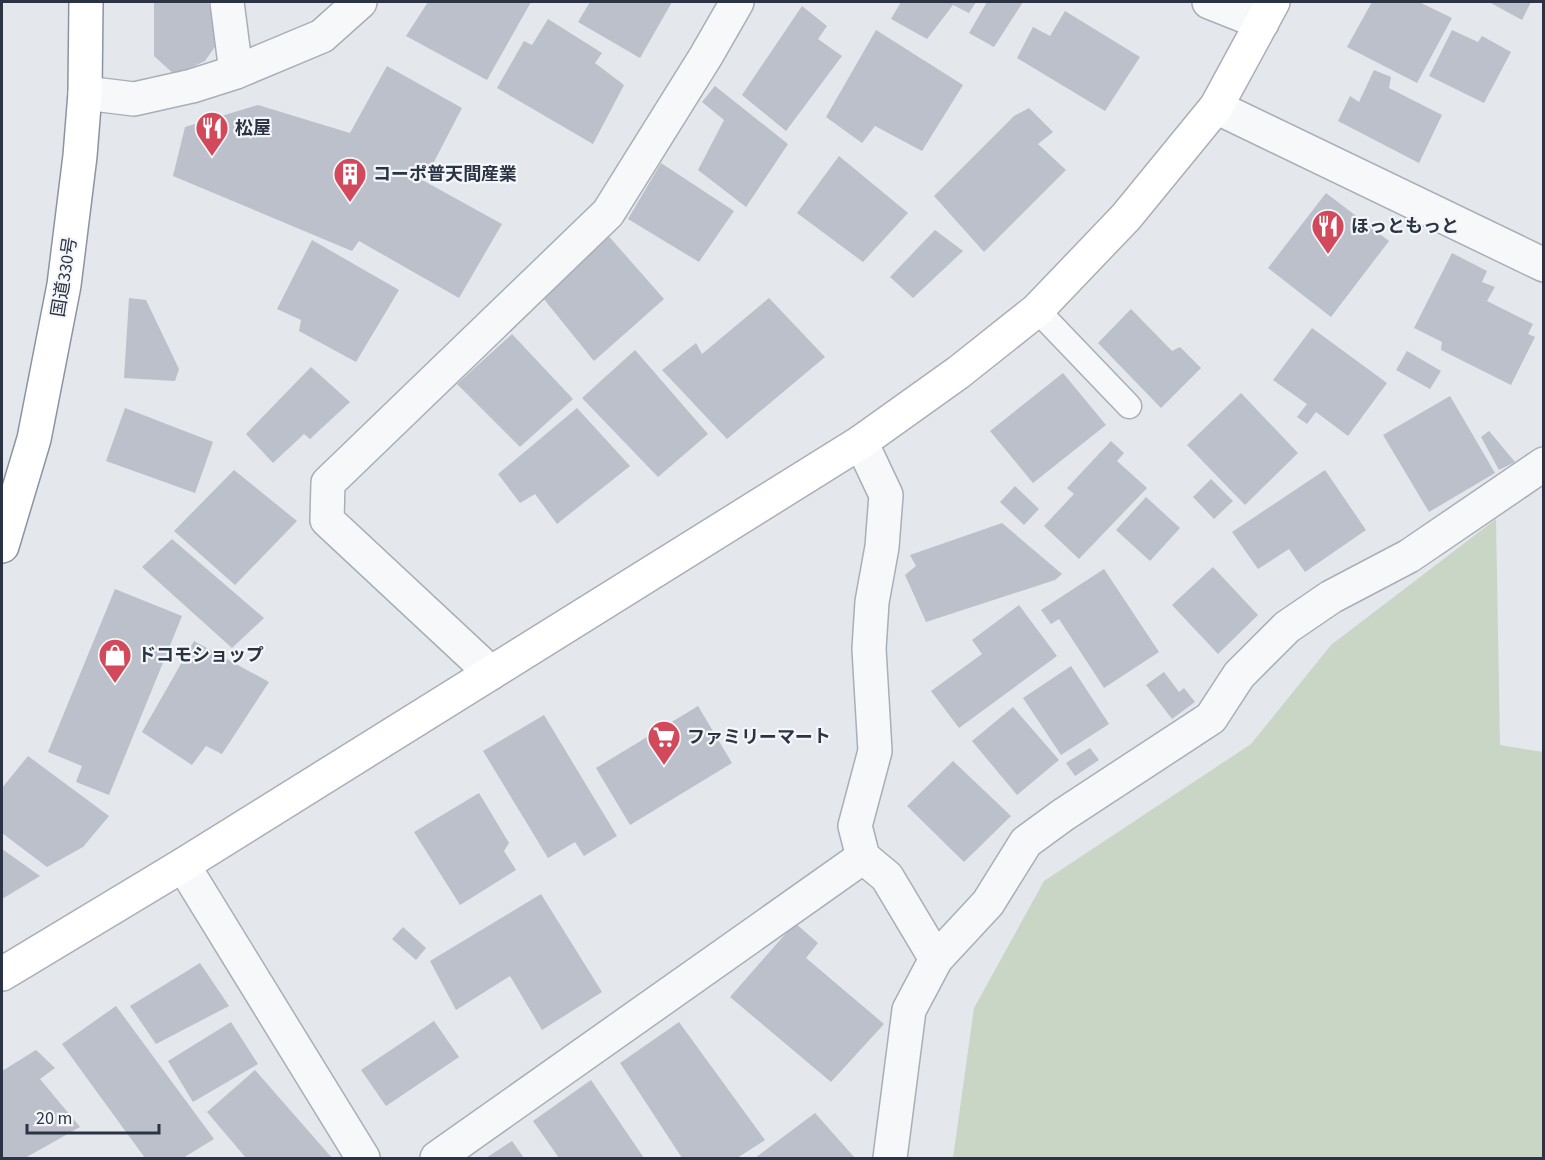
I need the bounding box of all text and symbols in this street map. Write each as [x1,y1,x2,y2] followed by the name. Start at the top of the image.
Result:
[194,110,230,157] restaurant icon: 松屋
[235,116,271,141] place label: 松屋
[332,156,368,203] building icon: コーポ普天間産業
[373,162,517,187] place label: コーポ普天間産業
[1310,208,1346,255] restaurant icon: ほっともっと
[1351,214,1459,239] place label: ほっともっと
[46,235,83,319] street label: 国道330号
[97,637,133,684] shop icon: ドコモショップ
[138,643,264,668] place label: ドコモショップ
[646,719,682,766] supermarket icon: ファミリーマート
[687,725,831,750] place label: ファミリーマート
[27,1097,159,1135] scale bar
[36,1106,72,1131] text: 20 m

